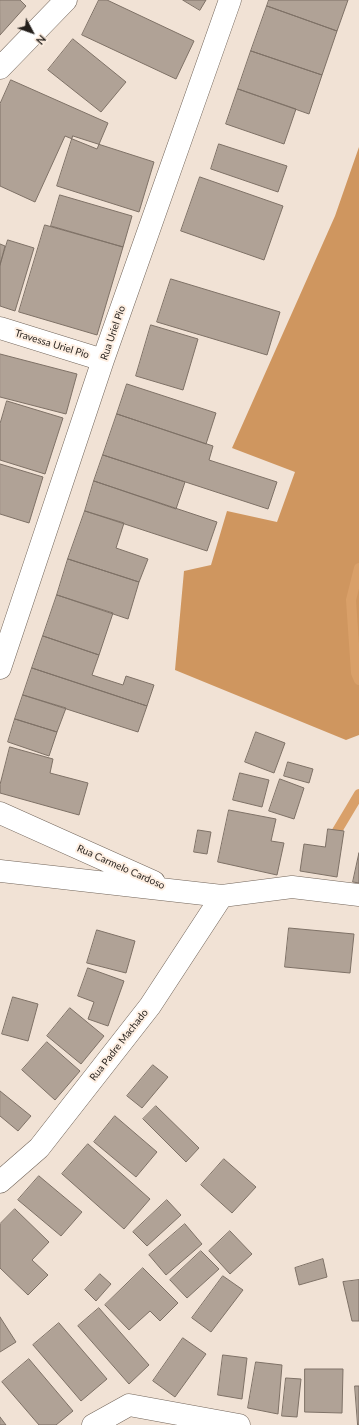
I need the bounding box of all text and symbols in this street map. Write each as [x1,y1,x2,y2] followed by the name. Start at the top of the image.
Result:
[12,12,52,52] north arrow
[34,33,49,48] text: N
[98,304,128,362] street label: Rua Uriel Pio
[13,327,91,361] street label: Travessa Uriel Pio
[75,842,167,892] street label: Rua Carmelo Cardoso
[87,1007,151,1083] street label: Rua Padre Machado

